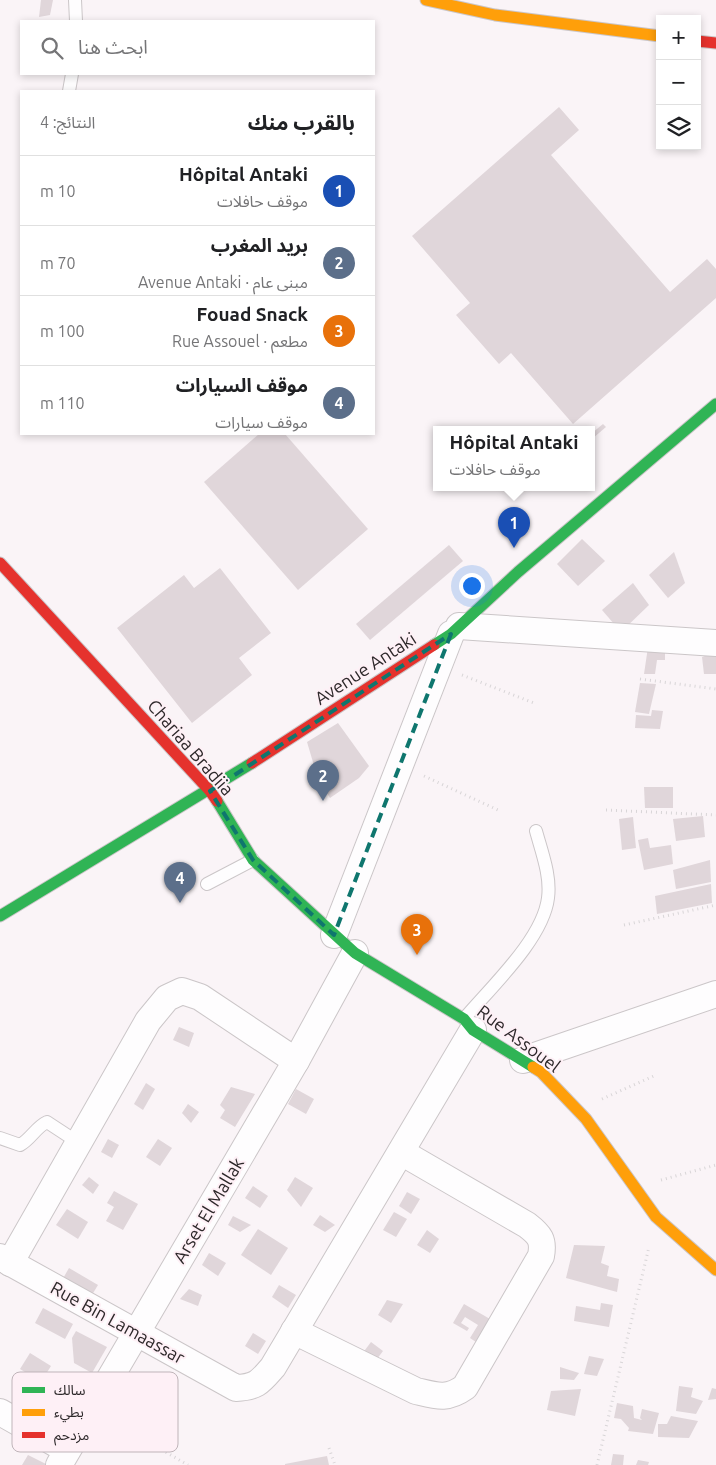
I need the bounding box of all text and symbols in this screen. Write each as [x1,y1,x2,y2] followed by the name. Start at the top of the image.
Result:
[656,15,701,150] map controls
[656,15,701,60] button: +
[20,20,375,75] search box
[38,34,66,62] icon: search
[78,36,148,58] text: ابحث هنا
[656,60,701,105] button: −
[656,105,701,150] button: layers
[248,110,355,134] text: بالقرب منك
[40,113,95,131] text: النتائج: 4
[179,163,308,185] text: Hôpital Antaki
[40,182,76,200] text: 10 m
[334,182,344,200] text: 1
[217,192,308,210] text: موقف حافلات
[211,234,308,256] text: بريد المغرب
[40,254,76,272] text: 70 m
[334,254,344,272] text: 2
[138,273,308,291] text: مبنى عام · Avenue Antaki
[197,303,308,325] text: Fouad Snack
[40,322,85,340] text: 100 m
[334,322,344,340] text: 3
[172,332,308,350] text: مطعم · Rue Assouel
[176,374,308,396] text: موقف السيارات
[40,394,85,412] text: 110 m
[334,394,344,412] text: 4
[215,413,308,431] text: موقف سيارات
[433,426,595,491] popup
[450,431,578,453] text: Hôpital Antaki
[450,460,541,478] text: موقف حافلات
[498,507,530,548] pin: 1
[459,573,485,599] your location
[311,628,419,708] street label: Avenue Antaki
[144,695,238,799] street label: Chariaa Bradiia
[307,760,339,801] pin: 2
[164,862,196,903] pin: 4
[401,914,433,955] pin: 3
[474,1000,565,1076] street label: Rue Assouel
[169,1154,247,1266] street label: Arset El Mallak
[48,1277,189,1367] street label: Rue Bin Lamaassar
[12,1372,178,1452] legend
[54,1382,86,1398] text: سالك
[54,1404,84,1423] text: بطيء
[54,1427,89,1446] text: مزدحم

